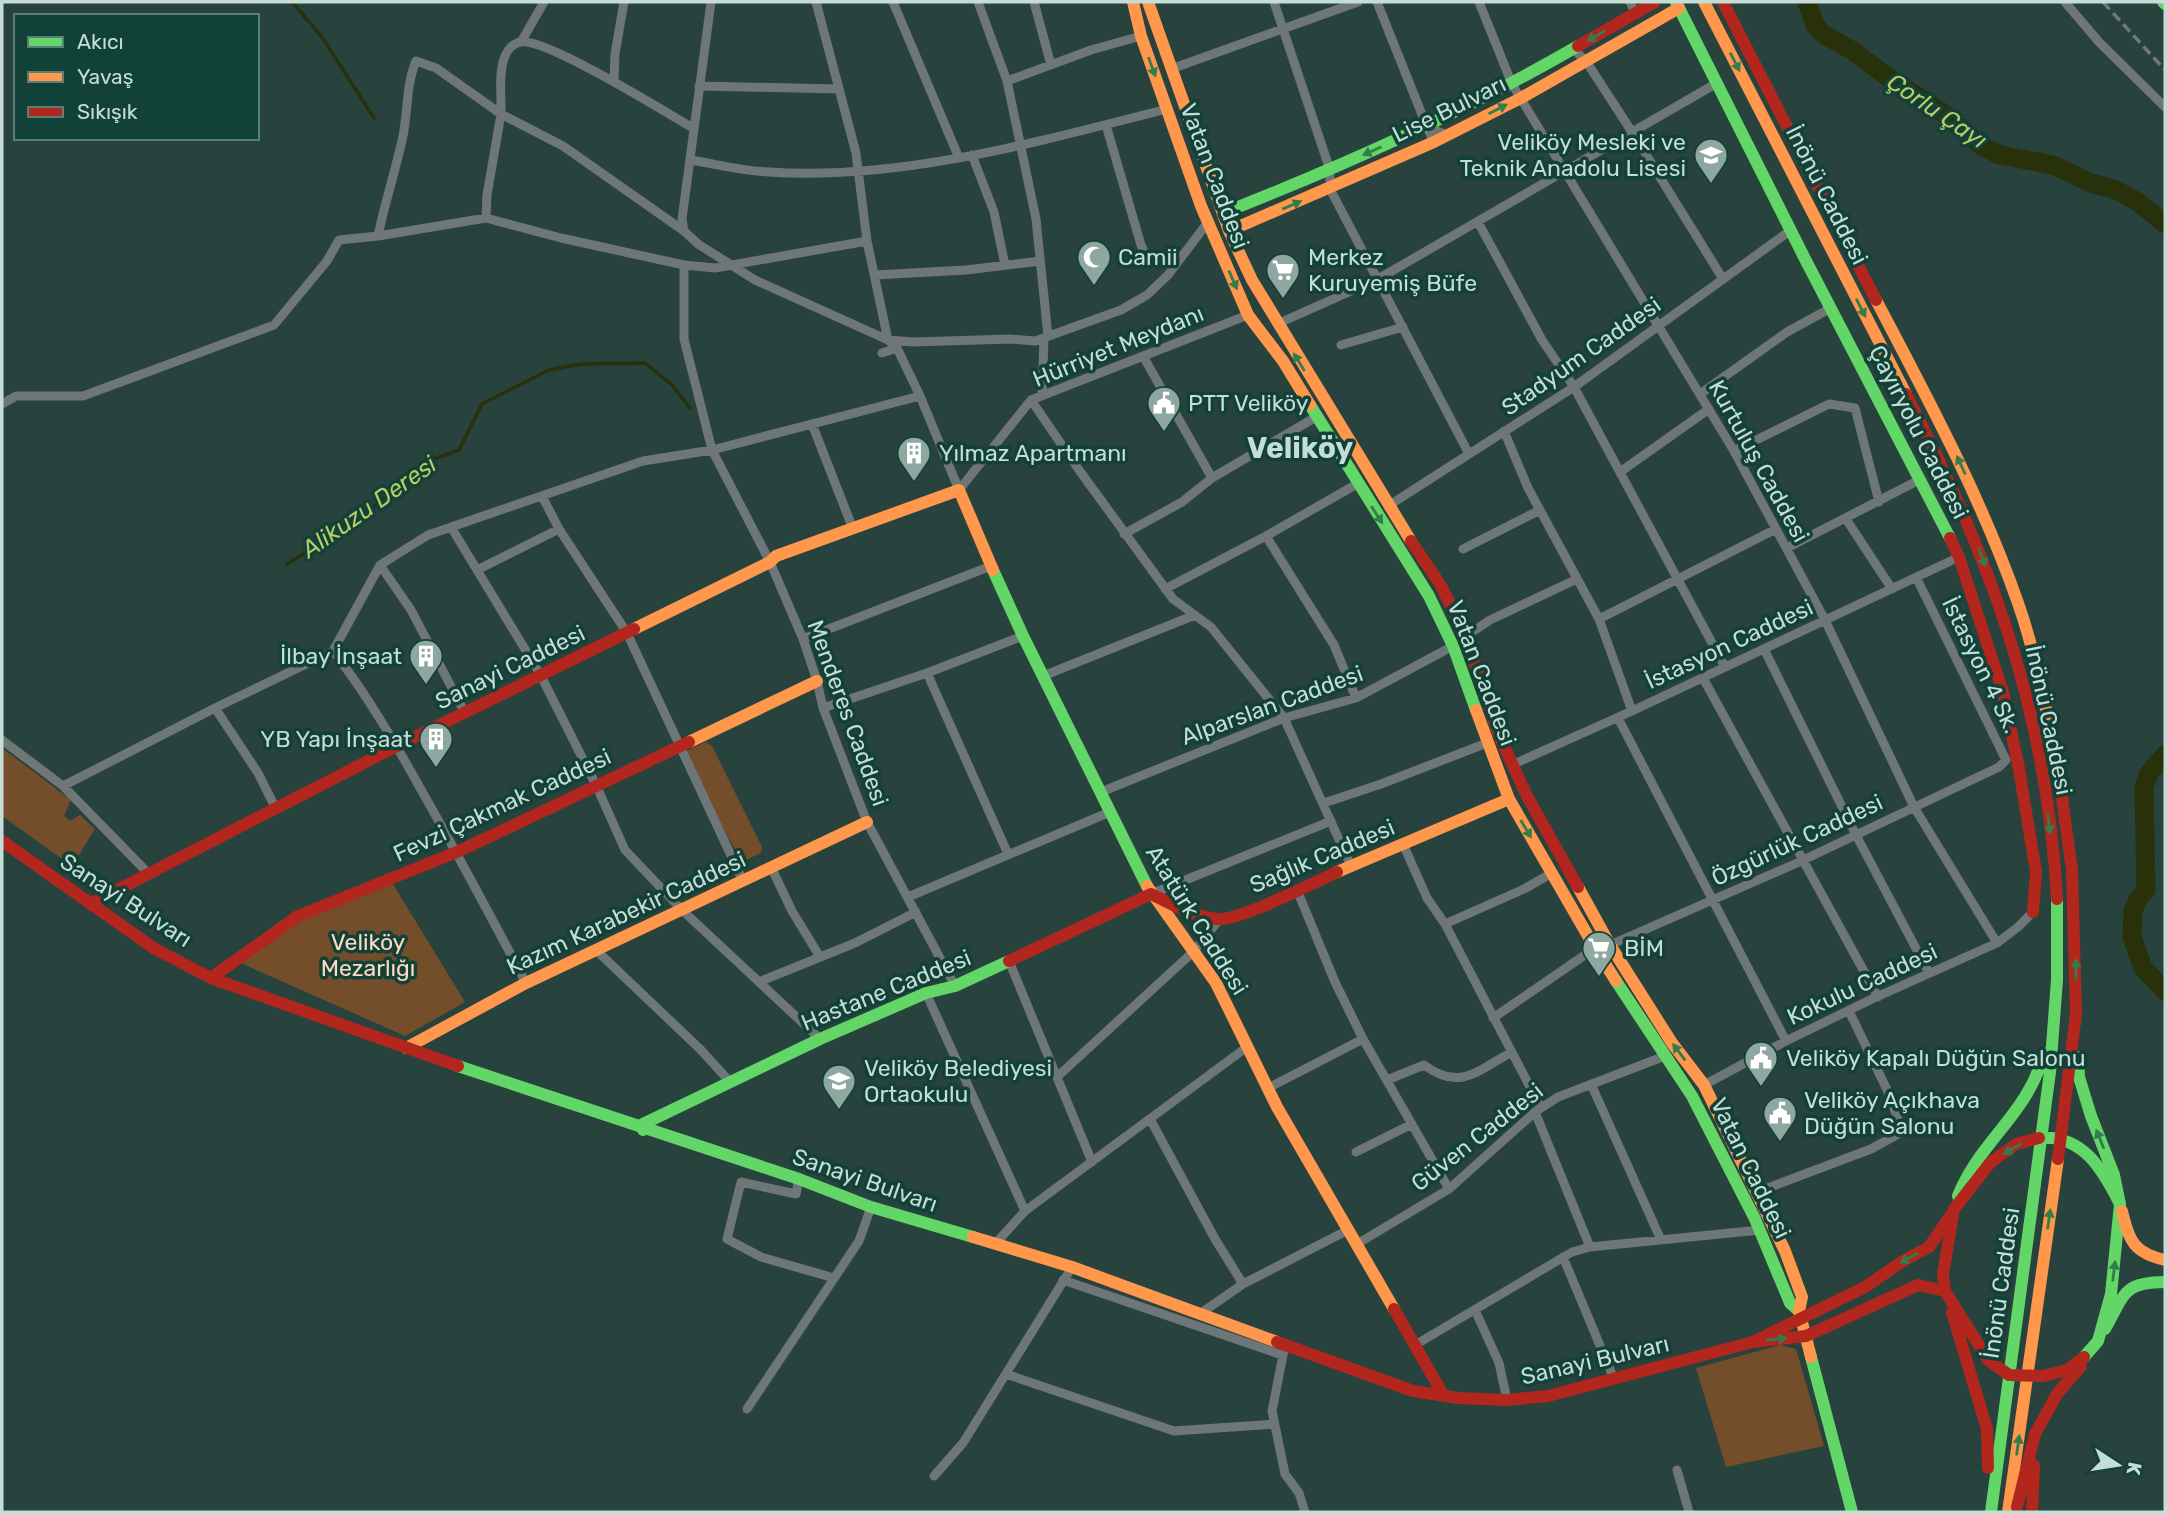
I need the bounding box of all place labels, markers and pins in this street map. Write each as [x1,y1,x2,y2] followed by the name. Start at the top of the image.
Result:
[1460,128,1686,182] place label: Veliköy Mesleki ve Teknik Anadolu Lisesi
[1692,136,1730,185] school or university icon: Veliköy Mesleki ve Teknik Anadolu Lisesi
[1075,238,1113,287] mosque icon: Camii
[1118,243,1178,271] place label: Camii
[1308,243,1477,297] place label: Merkez Kuruyemiş Büfe
[1264,251,1302,300] supermarket icon: Merkez Kuruyemiş Büfe
[1145,384,1183,433] public building icon: PTT Veliköy
[1188,389,1309,417] place label: PTT Veliköy
[895,434,933,483] building icon: Yılmaz Apartmanı
[939,439,1127,467] place label: Yılmaz Apartmanı
[407,637,445,686] building icon: İlbay İnşaat
[280,642,402,670] place label: İlbay İnşaat
[417,720,455,769] building icon: YB Yapı İnşaat
[260,725,412,753] place label: YB Yapı İnşaat
[1580,929,1618,978] supermarket icon: BİM
[1624,934,1664,962] place label: BİM
[1742,1039,1780,1088] public building icon: Veliköy Kapalı Düğün Salonu
[1786,1044,2086,1072] place label: Veliköy Kapalı Düğün Salonu
[864,1054,1052,1108] place label: Veliköy Belediyesi Ortaokulu
[820,1062,858,1111] school or university icon: Veliköy Belediyesi Ortaokulu
[1804,1086,1980,1140] place label: Veliköy Açıkhava Düğün Salonu
[1761,1094,1799,1143] public building icon: Veliköy Açıkhava Düğün Salonu

